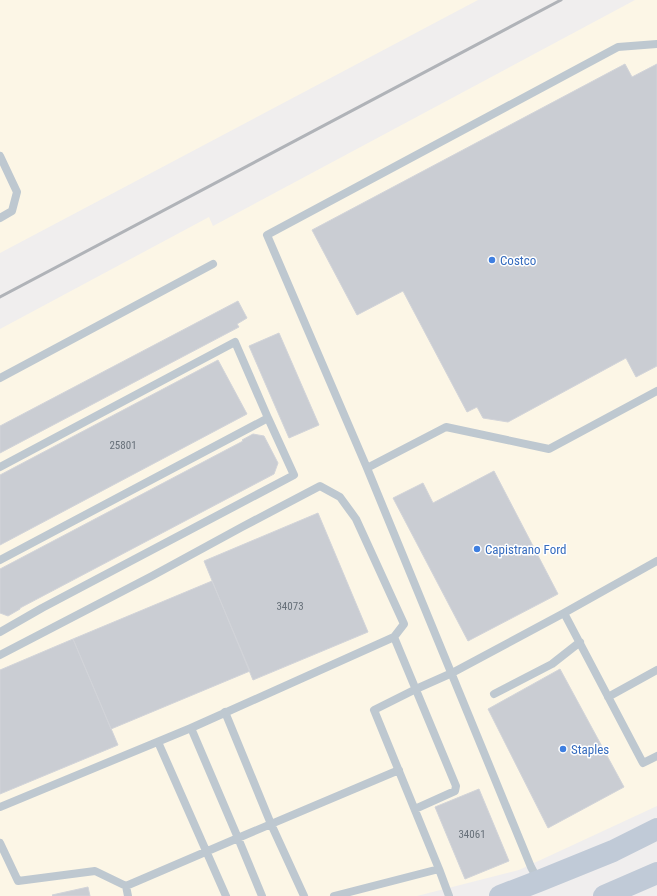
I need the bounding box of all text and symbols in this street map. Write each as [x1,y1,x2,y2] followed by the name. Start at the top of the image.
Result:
[500,253,536,268] place label: Costco
[487,255,497,265] marker: Costco
[109,439,137,452] house number: 25801
[485,542,566,557] place label: Capistrano Ford
[472,544,482,554] marker: Capistrano Ford
[276,600,304,613] house number: 34073
[571,742,609,757] place label: Staples
[558,744,568,754] marker: Staples
[458,828,486,841] house number: 34061

